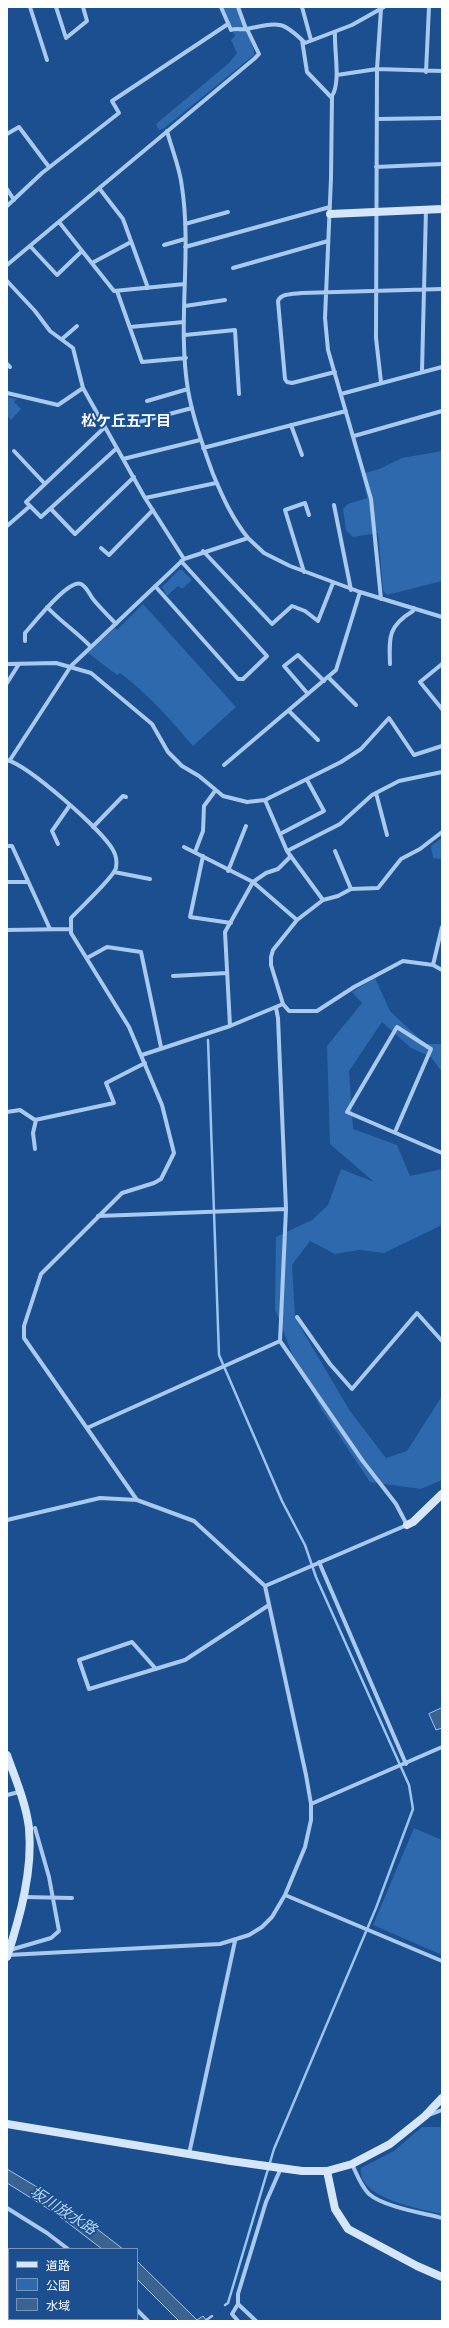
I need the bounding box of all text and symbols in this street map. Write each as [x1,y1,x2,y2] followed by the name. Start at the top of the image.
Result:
[81,412,171,430] district label: 松ケ丘五丁目
[27,2183,99,2239] water label: 坂川放水路
[8,2248,138,2320] legend
[46,2258,70,2273] text: 道路
[46,2278,70,2293] text: 公園
[46,2298,70,2313] text: 水域

